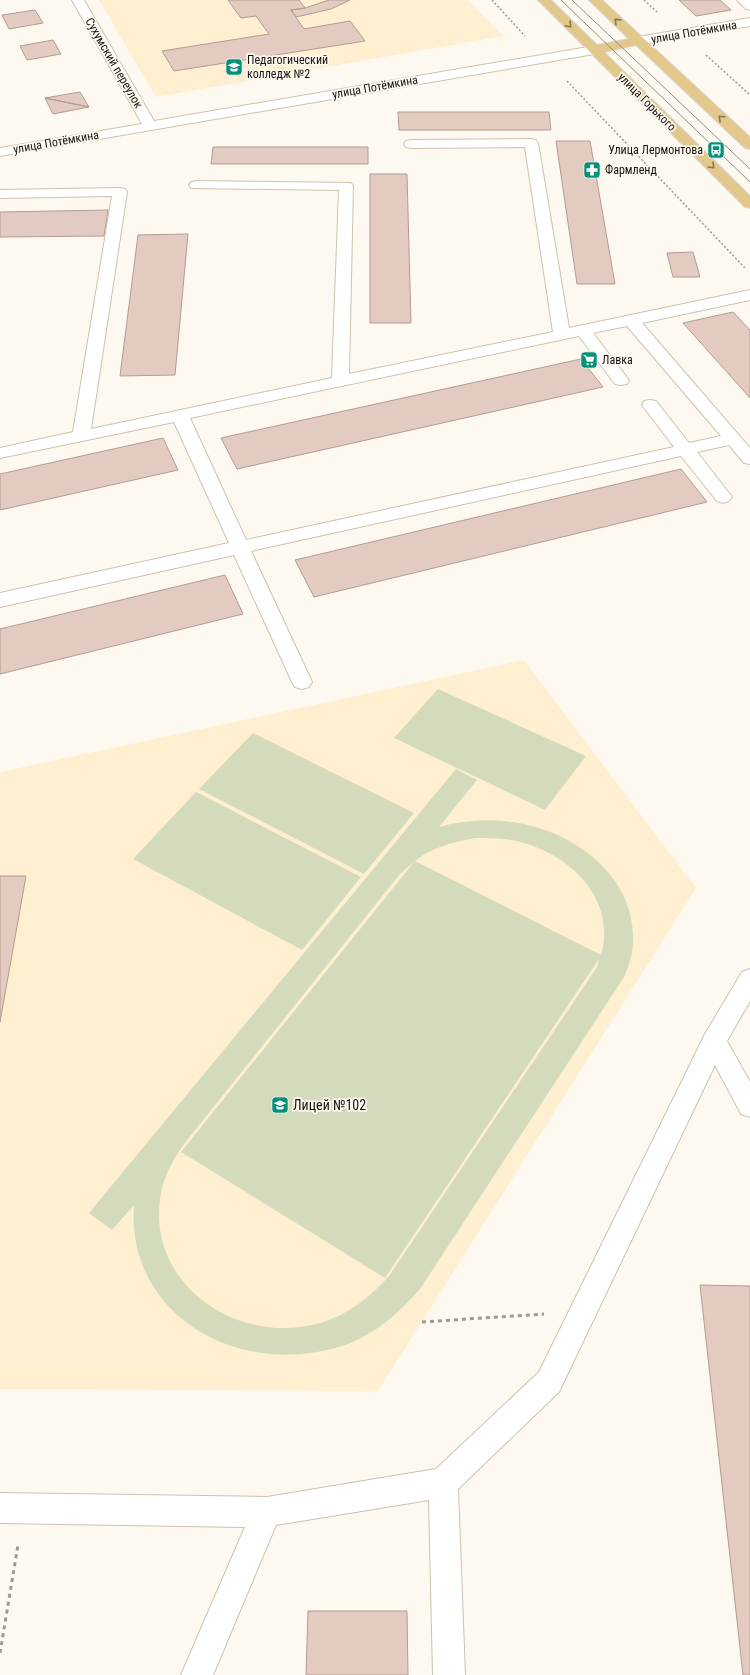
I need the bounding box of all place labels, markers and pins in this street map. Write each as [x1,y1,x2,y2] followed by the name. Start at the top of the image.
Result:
[247,53,328,81] place label: Педагогический колледж №2
[224,57,244,77] school or university icon: Педагогический колледж №2
[706,140,726,160] bus stop icon: Улица Лермонтова
[608,143,703,157] place label: Улица Лермонтова
[582,160,602,180] pharmacy icon: Фармленд
[605,163,657,177] place label: Фармленд
[579,350,599,370] supermarket icon: Лавка
[602,353,633,367] place label: Лавка
[270,1095,290,1115] school or university icon: Лицей №102
[293,1097,366,1113] place label: Лицей №102

